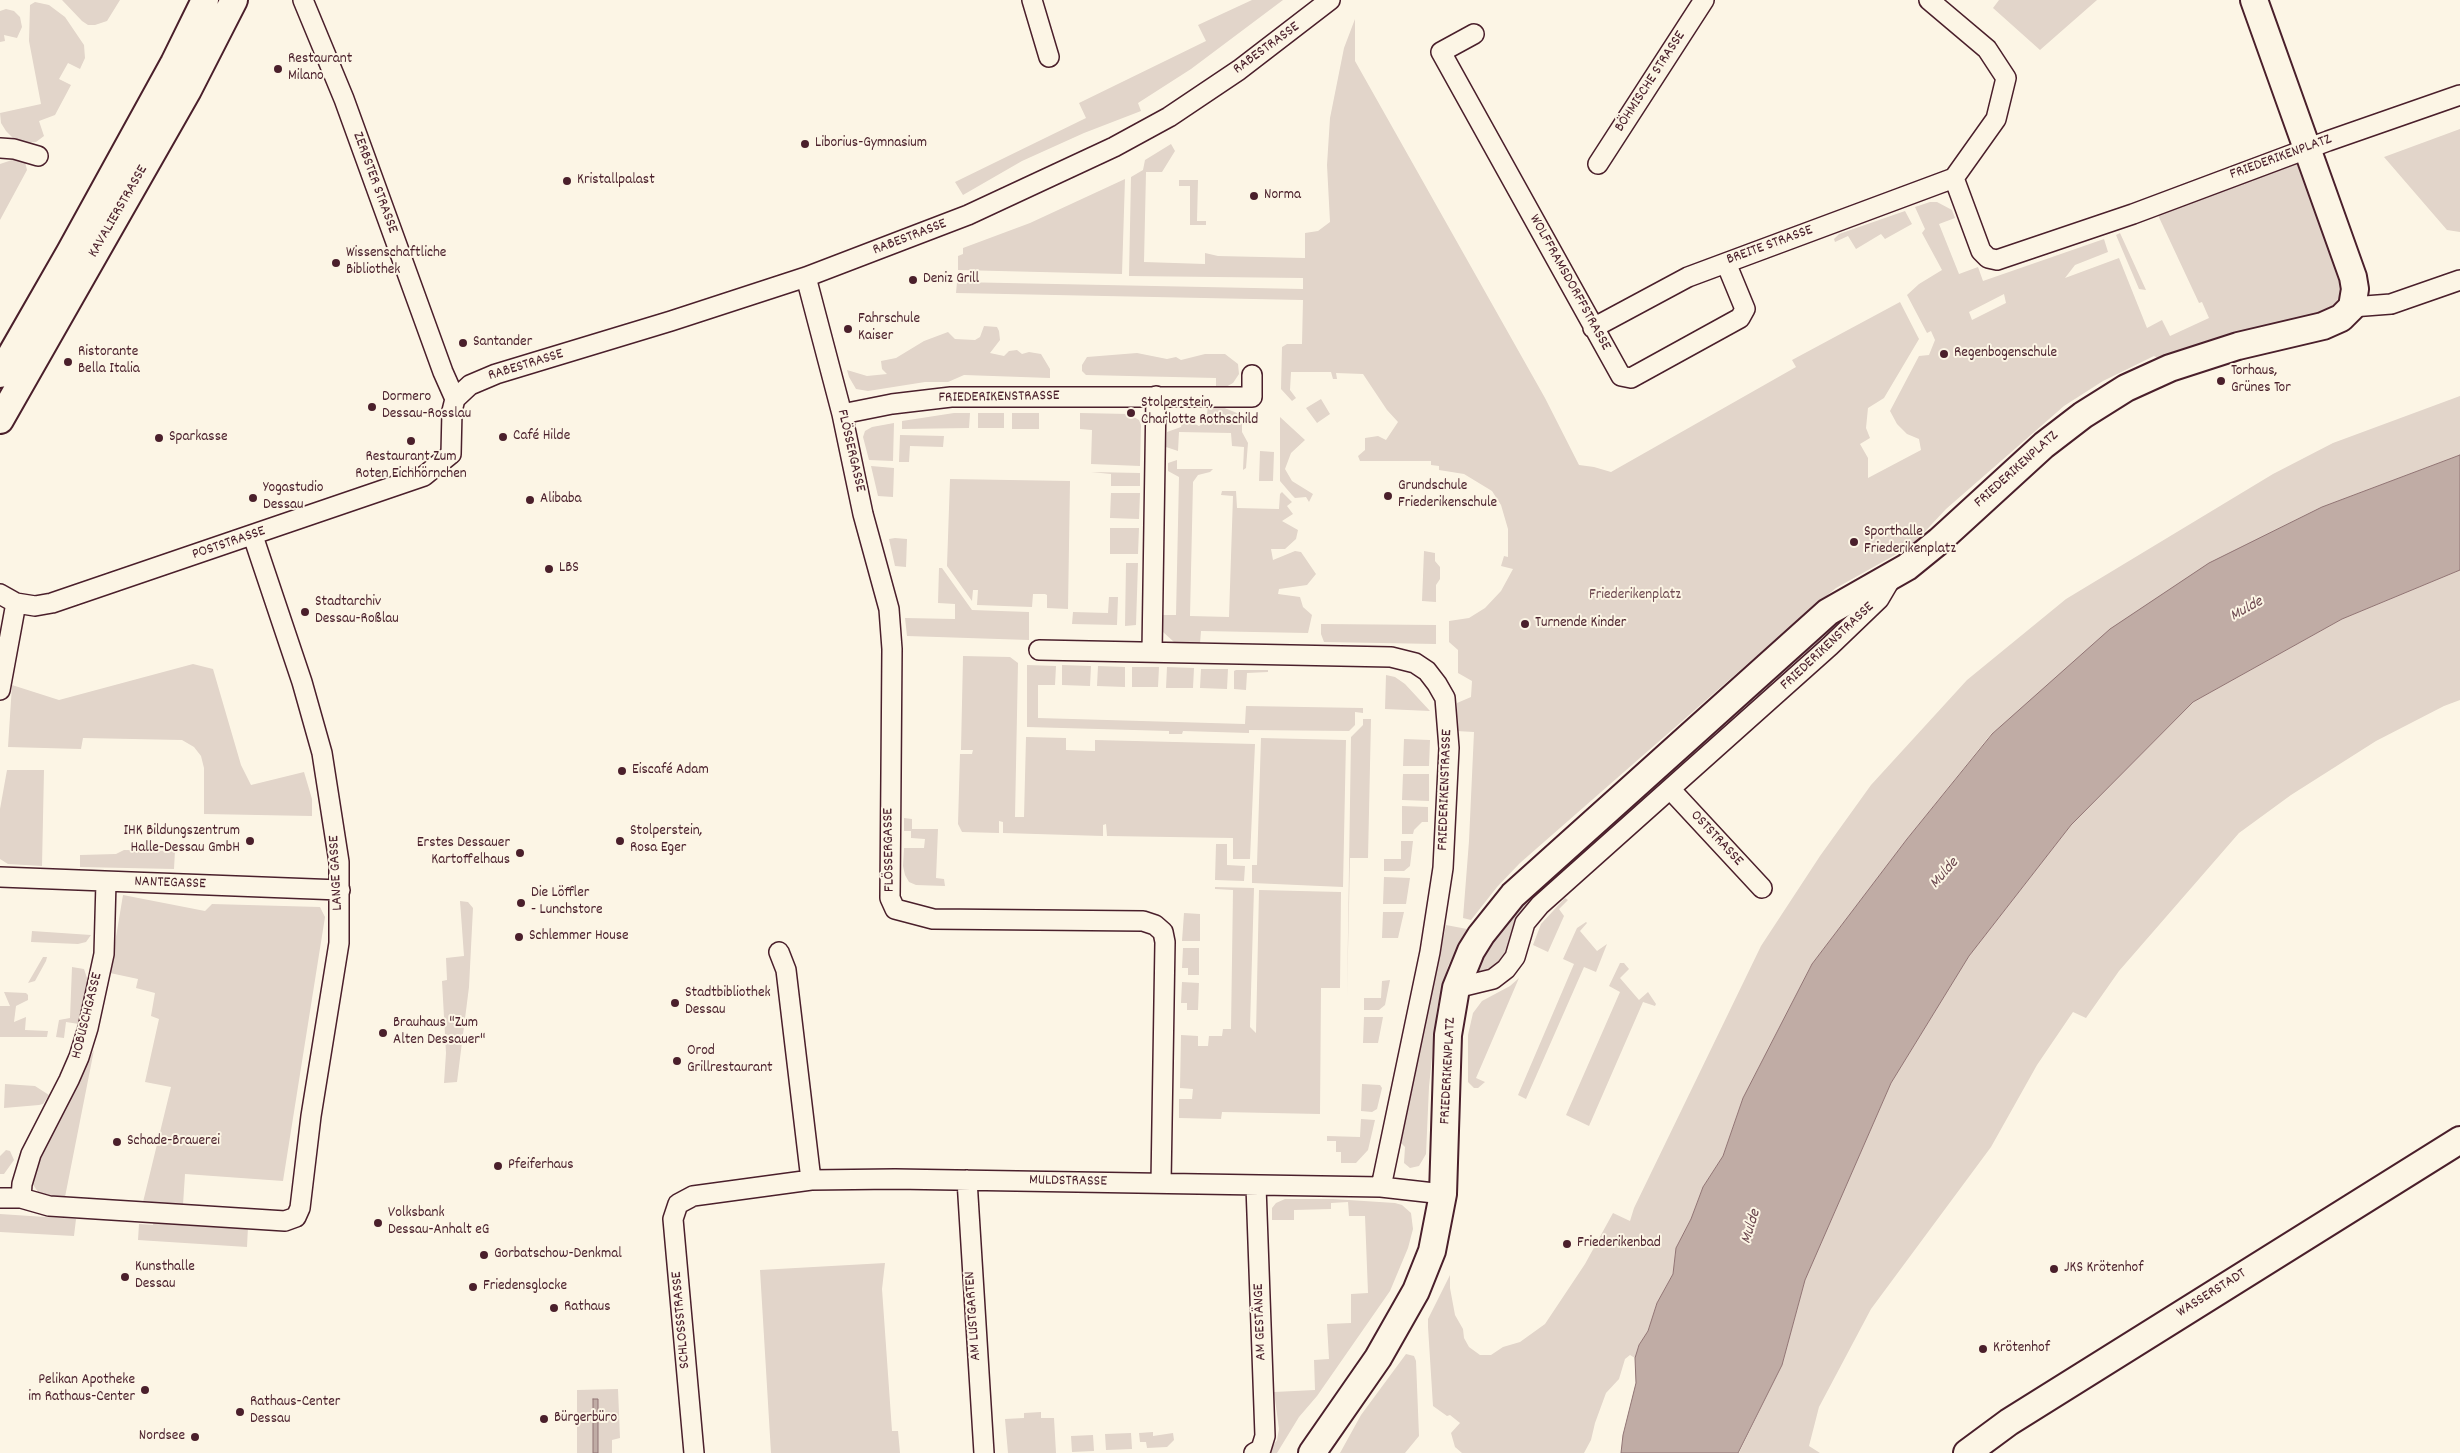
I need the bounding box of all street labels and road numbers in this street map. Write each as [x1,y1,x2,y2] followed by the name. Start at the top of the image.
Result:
[1230,19,1304,79] street label: RABESTRASSE
[1612,28,1690,136] street label: BÖHMISCHE STRASSE
[347,130,401,236] street label: ZERBSTER STRASSE
[2228,131,2334,185] street label: FRIEDERIKENPLATZ
[85,163,153,261] street label: KAVALIERSTRASSE
[1524,212,1614,354] street label: WOLFFRAMSDORFFSTRASSE
[871,216,949,260] street label: RABESTRASSE
[1725,222,1815,270] street label: BREITE STRASSE
[486,346,566,386] street label: RABESTRASSE
[938,388,1060,408] street label: FRIEDERIKENSTRASSE
[832,408,868,494] street label: FLÖSSERGASSE
[1971,428,2063,512] street label: FRIEDERIKENPLATZ
[190,523,268,565] street label: POSTSTRASSE
[1778,599,1878,695] street label: FRIEDERIKENSTRASSE
[1435,729,1457,851] street label: FRIEDERIKENSTRASSE
[1686,807,1746,871] street label: OSTSTRASSE
[880,808,900,892] street label: FLÖSSERGASSE
[326,835,348,911] street label: LANGE GASSE
[134,874,206,894] street label: NANTEGASSE
[69,971,107,1061] street label: HOBUSCHGASSE
[1437,1017,1461,1125] street label: FRIEDERIKENPLATZ
[1029,1172,1107,1192] street label: MULDSTRASSE
[2174,1266,2250,1322] street label: WASSERSTADT
[669,1270,695,1370] street label: SCHLOSSSTRASSE
[962,1271,986,1361] street label: AM LUSTGARTEN
[1251,1283,1271,1361] street label: AM GESTÄNGE

